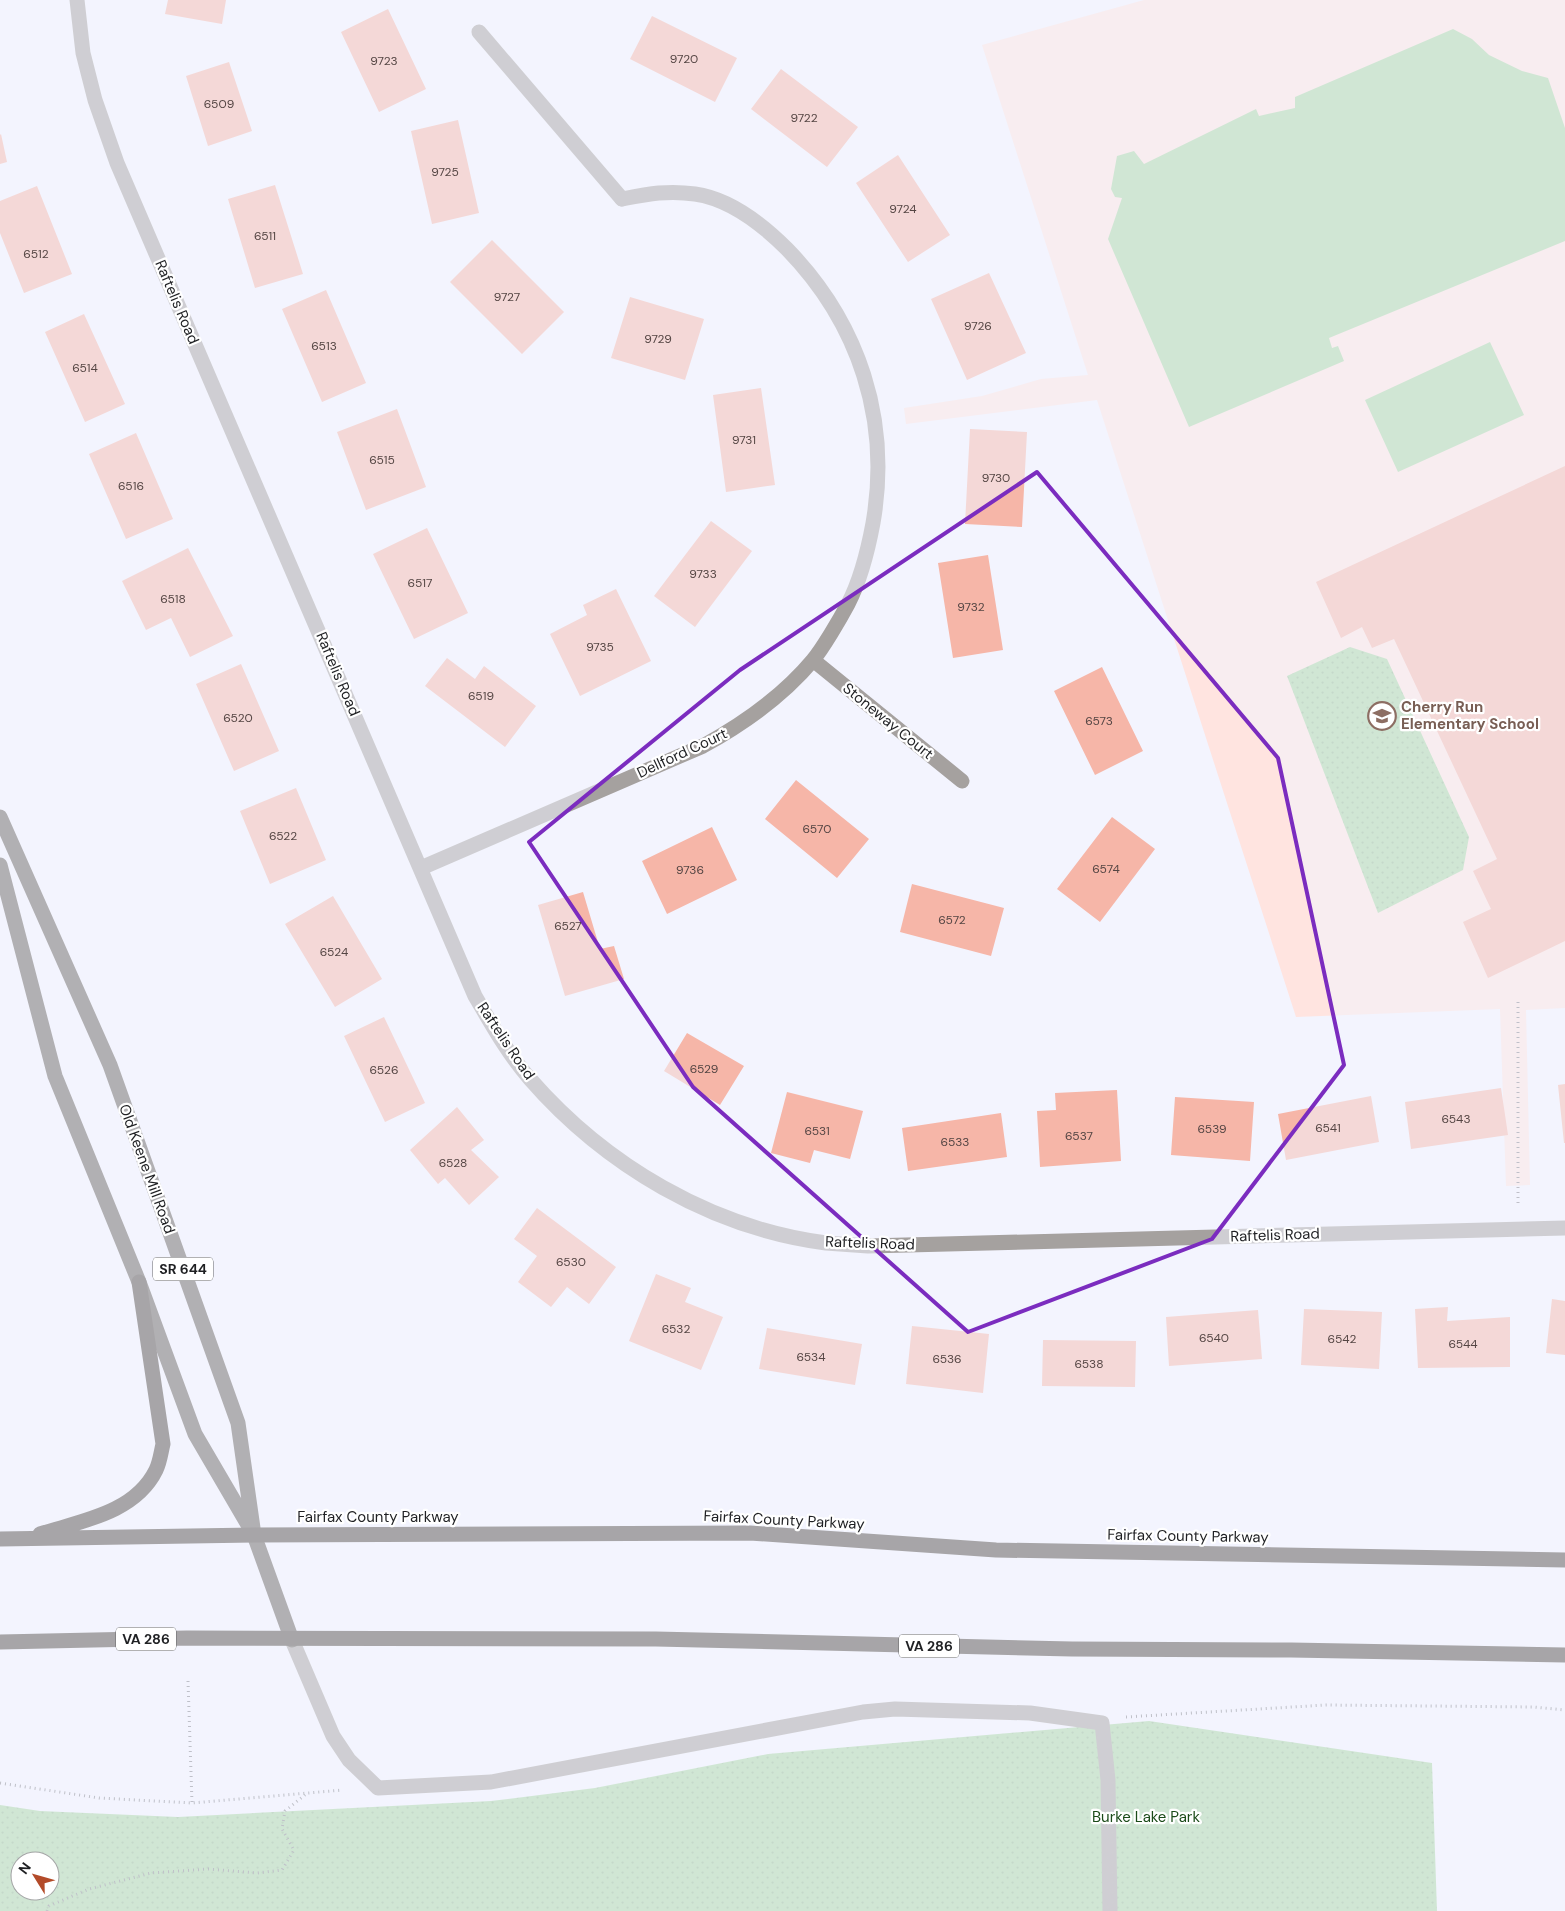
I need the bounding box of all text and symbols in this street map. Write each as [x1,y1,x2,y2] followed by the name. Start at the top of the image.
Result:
[670,51,698,67] house number: 9720
[370,53,398,69] house number: 9723
[204,96,234,112] house number: 6509
[790,110,818,126] house number: 9722
[431,164,459,180] house number: 9725
[889,201,917,217] house number: 9724
[254,228,276,244] house number: 6511
[23,246,49,262] house number: 6512
[150,257,204,347] street label: Raftelis Road
[494,289,520,305] house number: 9727
[964,318,992,334] house number: 9726
[644,331,672,347] house number: 9729
[311,338,337,354] house number: 6513
[72,360,98,376] house number: 6514
[732,432,756,448] house number: 9731
[369,452,395,468] house number: 6515
[982,470,1010,486] house number: 9730
[118,478,144,494] house number: 6516
[689,566,717,582] house number: 9733
[408,575,432,591] house number: 6517
[160,591,186,607] house number: 6518
[957,599,985,615] house number: 9732
[311,629,365,719] street label: Raftelis Road
[586,639,614,655] house number: 9735
[838,678,938,764] street label: Stoneway Court
[468,688,494,704] house number: 6519
[1401,697,1539,734] place label: Cherry Run Elementary School
[1367,701,1397,731] school or university icon: Cherry Run Elementary School
[223,710,253,726] house number: 6520
[1085,713,1113,729] house number: 6573
[634,723,731,783] street label: Dellford Court
[803,821,831,837] house number: 6570
[269,828,297,844] house number: 6522
[1092,861,1120,877] house number: 6574
[676,862,704,878] house number: 9736
[938,912,966,928] house number: 6572
[554,918,582,934] house number: 6527
[320,944,348,960] house number: 6524
[473,998,539,1084] street label: Raftelis Road
[690,1061,718,1077] house number: 6529
[370,1062,398,1078] house number: 6526
[114,1101,180,1237] street label: Old Keene Mill Road
[1442,1111,1471,1127] house number: 6543
[1315,1120,1341,1136] house number: 6541
[1198,1121,1226,1137] house number: 6539
[804,1123,830,1139] house number: 6531
[1065,1128,1093,1144] house number: 6537
[941,1134,969,1150] house number: 6533
[439,1155,467,1171] house number: 6528
[1230,1223,1320,1247] street label: Raftelis Road
[825,1231,915,1255] street label: Raftelis Road
[556,1254,586,1270] house number: 6530
[153,1258,213,1280] road number: SR 644
[662,1321,690,1337] house number: 6532
[1199,1330,1229,1346] house number: 6540
[1328,1331,1356,1347] house number: 6542
[1448,1336,1478,1352] house number: 6544
[797,1349,826,1365] house number: 6534
[932,1351,962,1367] house number: 6536
[1074,1356,1104,1372] house number: 6538
[703,1506,866,1534] street label: Fairfax County Parkway
[297,1507,459,1527] street label: Fairfax County Parkway
[1107,1525,1269,1547] street label: Fairfax County Parkway
[116,1628,176,1650] road number: VA 286
[899,1634,959,1658] road number: VA 286
[1092,1807,1200,1827] park label: Burke Lake Park
[10,1851,60,1901] north arrow
[14,1859,35,1878] text: N

